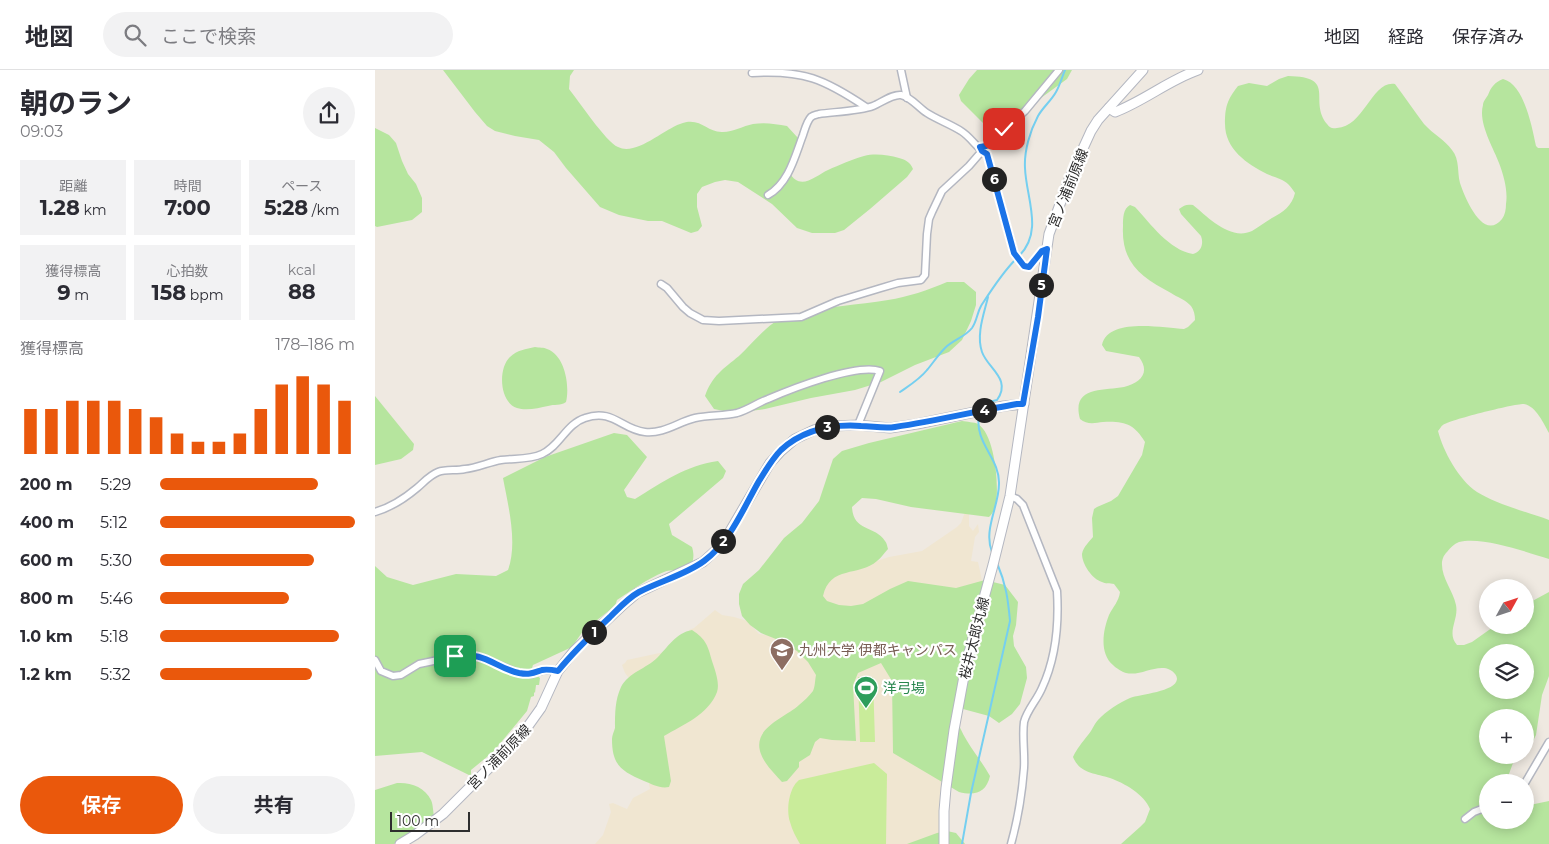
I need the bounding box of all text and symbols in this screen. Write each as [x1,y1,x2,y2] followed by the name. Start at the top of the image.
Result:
[103,12,453,57] search box
[121,21,149,49] icon: search
[25,22,73,51] text: 地図
[161,25,256,48] text: ここで検索
[1324,26,1360,48] text: 地図
[1388,26,1424,48] text: 経路
[1452,26,1524,48] text: 保存済み
[20,86,132,120] text: 朝のラン
[303,87,355,139] button: share
[983,108,1025,150] pin
[990,115,1018,143] icon: check
[20,122,63,141] text: 09:03
[1044,146,1092,230] street label: 宮ノ浦前原線
[981,166,1007,192] pin: 6
[990,170,999,188] text: 6
[59,177,87,195] text: 距離
[173,177,201,195] text: 時間
[281,177,322,195] text: ペース
[40,195,80,220] text: 1.28
[164,195,211,220] text: 7:00
[264,195,308,220] text: 5:28
[80,201,107,219] text: km
[308,201,340,219] text: /km
[288,261,316,279] text: kcal
[45,262,101,280] text: 獲得標高
[166,262,208,280] text: 心拍数
[1029,272,1053,298] pin: 5
[1037,276,1046,294] text: 5
[288,279,316,304] text: 88
[57,280,71,305] text: 9
[151,280,186,305] text: 158
[71,286,89,304] text: m
[186,286,224,304] text: bpm
[275,335,355,354] text: 178–186 m
[20,339,84,358] text: 獲得標高
[971,398,997,422] pin: 4
[980,401,989,419] text: 4
[815,414,839,440] pin: 3
[823,418,832,436] text: 3
[20,475,72,494] text: 200 m
[100,475,131,494] text: 5:29
[20,513,74,532] text: 400 m
[100,513,127,532] text: 5:12
[711,528,735,554] pin: 2
[719,532,728,550] text: 2
[20,551,73,570] text: 600 m
[100,551,132,570] text: 5:30
[1479,579,1534,634] north arrow
[1479,579,1534,829] map controls
[20,589,74,608] text: 800 m
[100,589,133,608] text: 5:46
[955,595,993,681] street label: 桜井太郎丸線
[581,620,607,644] pin: 1
[592,623,597,641] text: 1
[20,627,73,646] text: 1.0 km
[100,627,128,646] text: 5:18
[434,635,476,677] pin
[769,637,795,671] school or university icon: 九州大学 伊都キャンパス
[799,641,957,659] place label: 九州大学 伊都キャンパス
[441,642,469,670] icon: arrive
[1479,644,1534,699] button: layers
[20,665,72,684] text: 1.2 km
[100,665,130,684] text: 5:32
[853,675,879,709] sports icon: 洋弓場
[883,679,925,697] place label: 洋弓場
[1479,709,1534,764] button: +
[463,721,535,793] street label: 宮ノ浦前原線
[1479,774,1534,829] button: −
[20,776,183,834] button: 保存
[193,776,355,834] button: 共有
[390,809,470,832] scale bar
[397,812,439,830] text: 100 m

